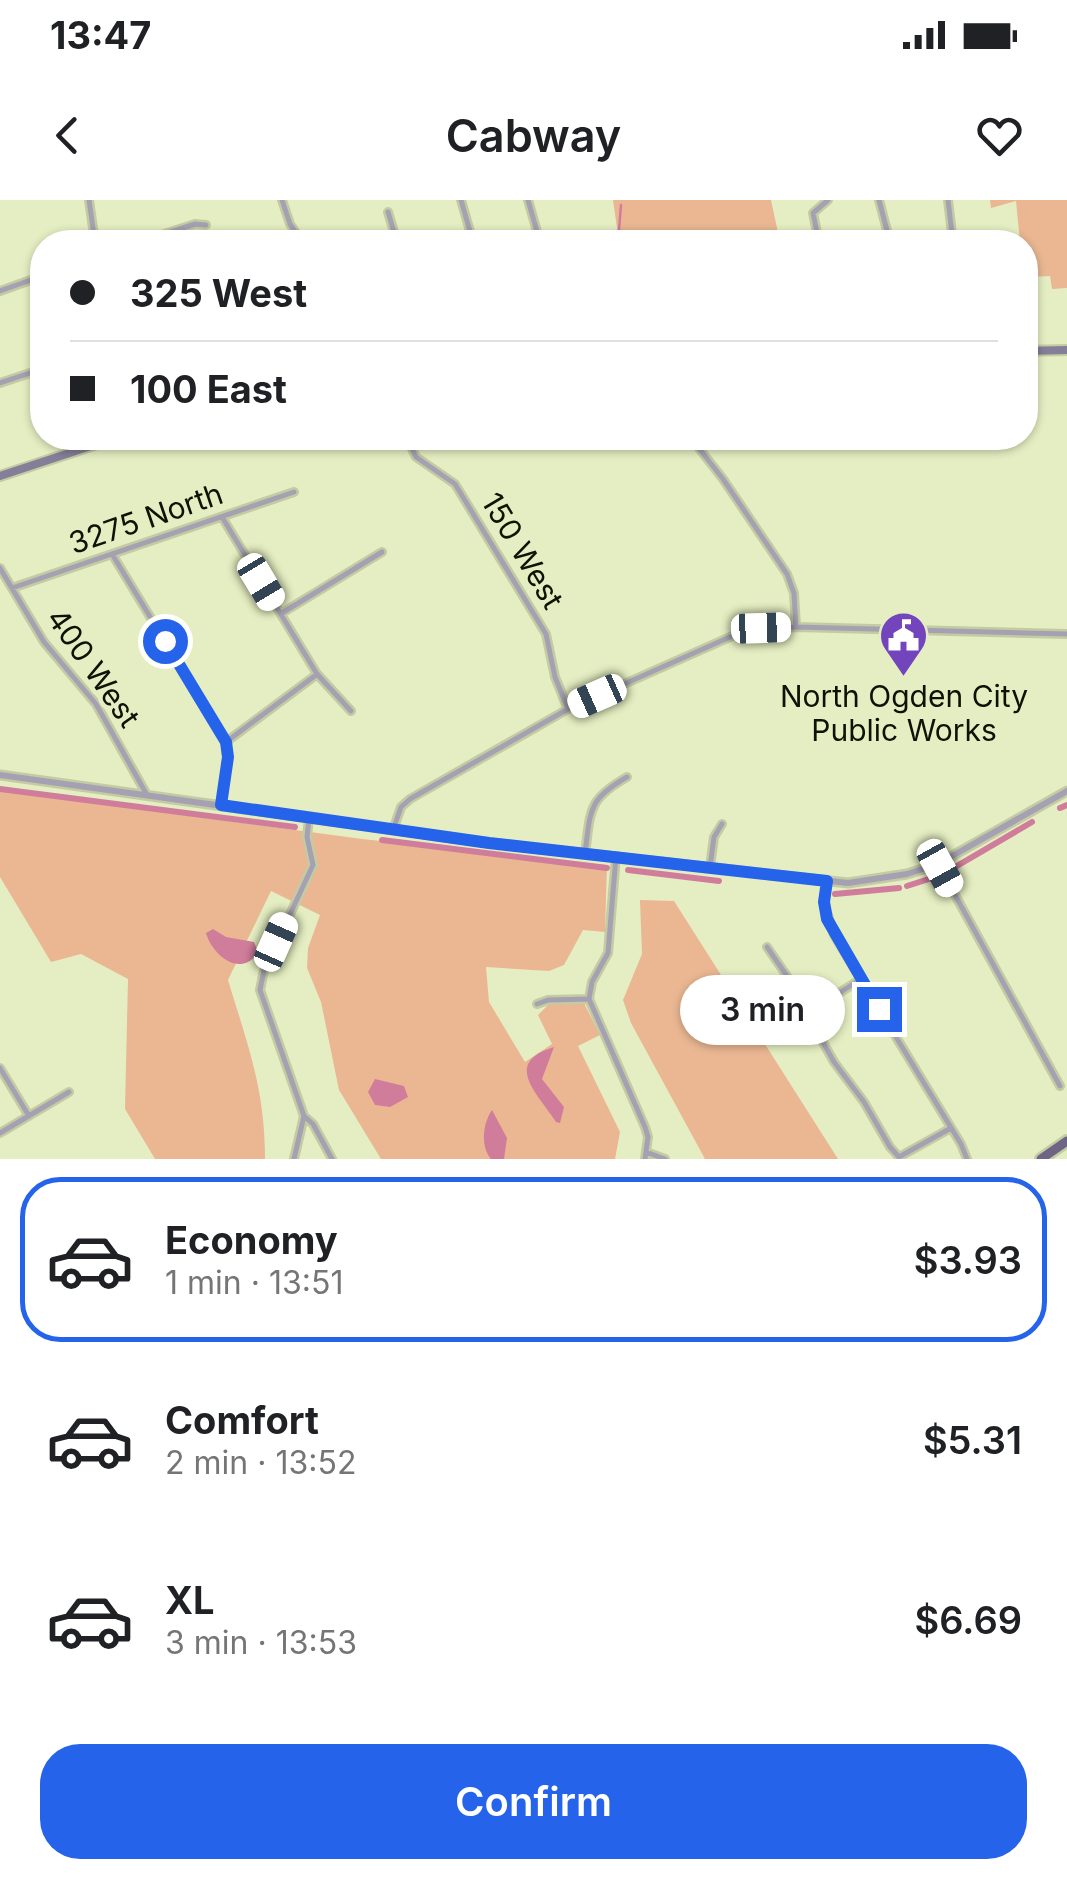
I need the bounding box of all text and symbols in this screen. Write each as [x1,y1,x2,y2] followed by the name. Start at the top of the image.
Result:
[50,12,151,58] text: 13:47
[40,108,95,163] icon: back
[446,108,621,163] text: Cabway
[972,108,1027,163] icon: heart
[130,270,307,316] text: 325 West
[130,366,287,412] text: 100 East
[64,475,227,561] street label: 3275 North
[474,486,572,615] street label: 150 West
[233,549,289,615] car
[40,601,148,734] street label: 400 West
[878,610,930,678] public building icon: North Ogden City Public Works
[730,612,792,644] car
[143,619,188,664] route start
[563,670,631,722] car
[780,678,1028,748] place label: North Ogden City Public Works
[912,834,968,902] car
[250,908,302,976] car
[679,974,844,1044] callout: 3 min
[857,987,902,1032] route end
[720,990,805,1029] text: 3 min
[45,1215,135,1305] icon: car
[165,1217,338,1263] text: Economy
[914,1237,1022,1283] text: $3.93
[165,1263,343,1302] text: 1 min · 13:51
[45,1395,135,1485] icon: car
[165,1397,319,1443] text: Comfort
[923,1417,1022,1463] text: $5.31
[165,1443,356,1482] text: 2 min · 13:52
[45,1575,135,1665] icon: car
[165,1577,215,1623] text: XL
[914,1597,1022,1643] text: $6.69
[165,1623,357,1662] text: 3 min · 13:53
[40,1744,1027,1859] button: Confirm

